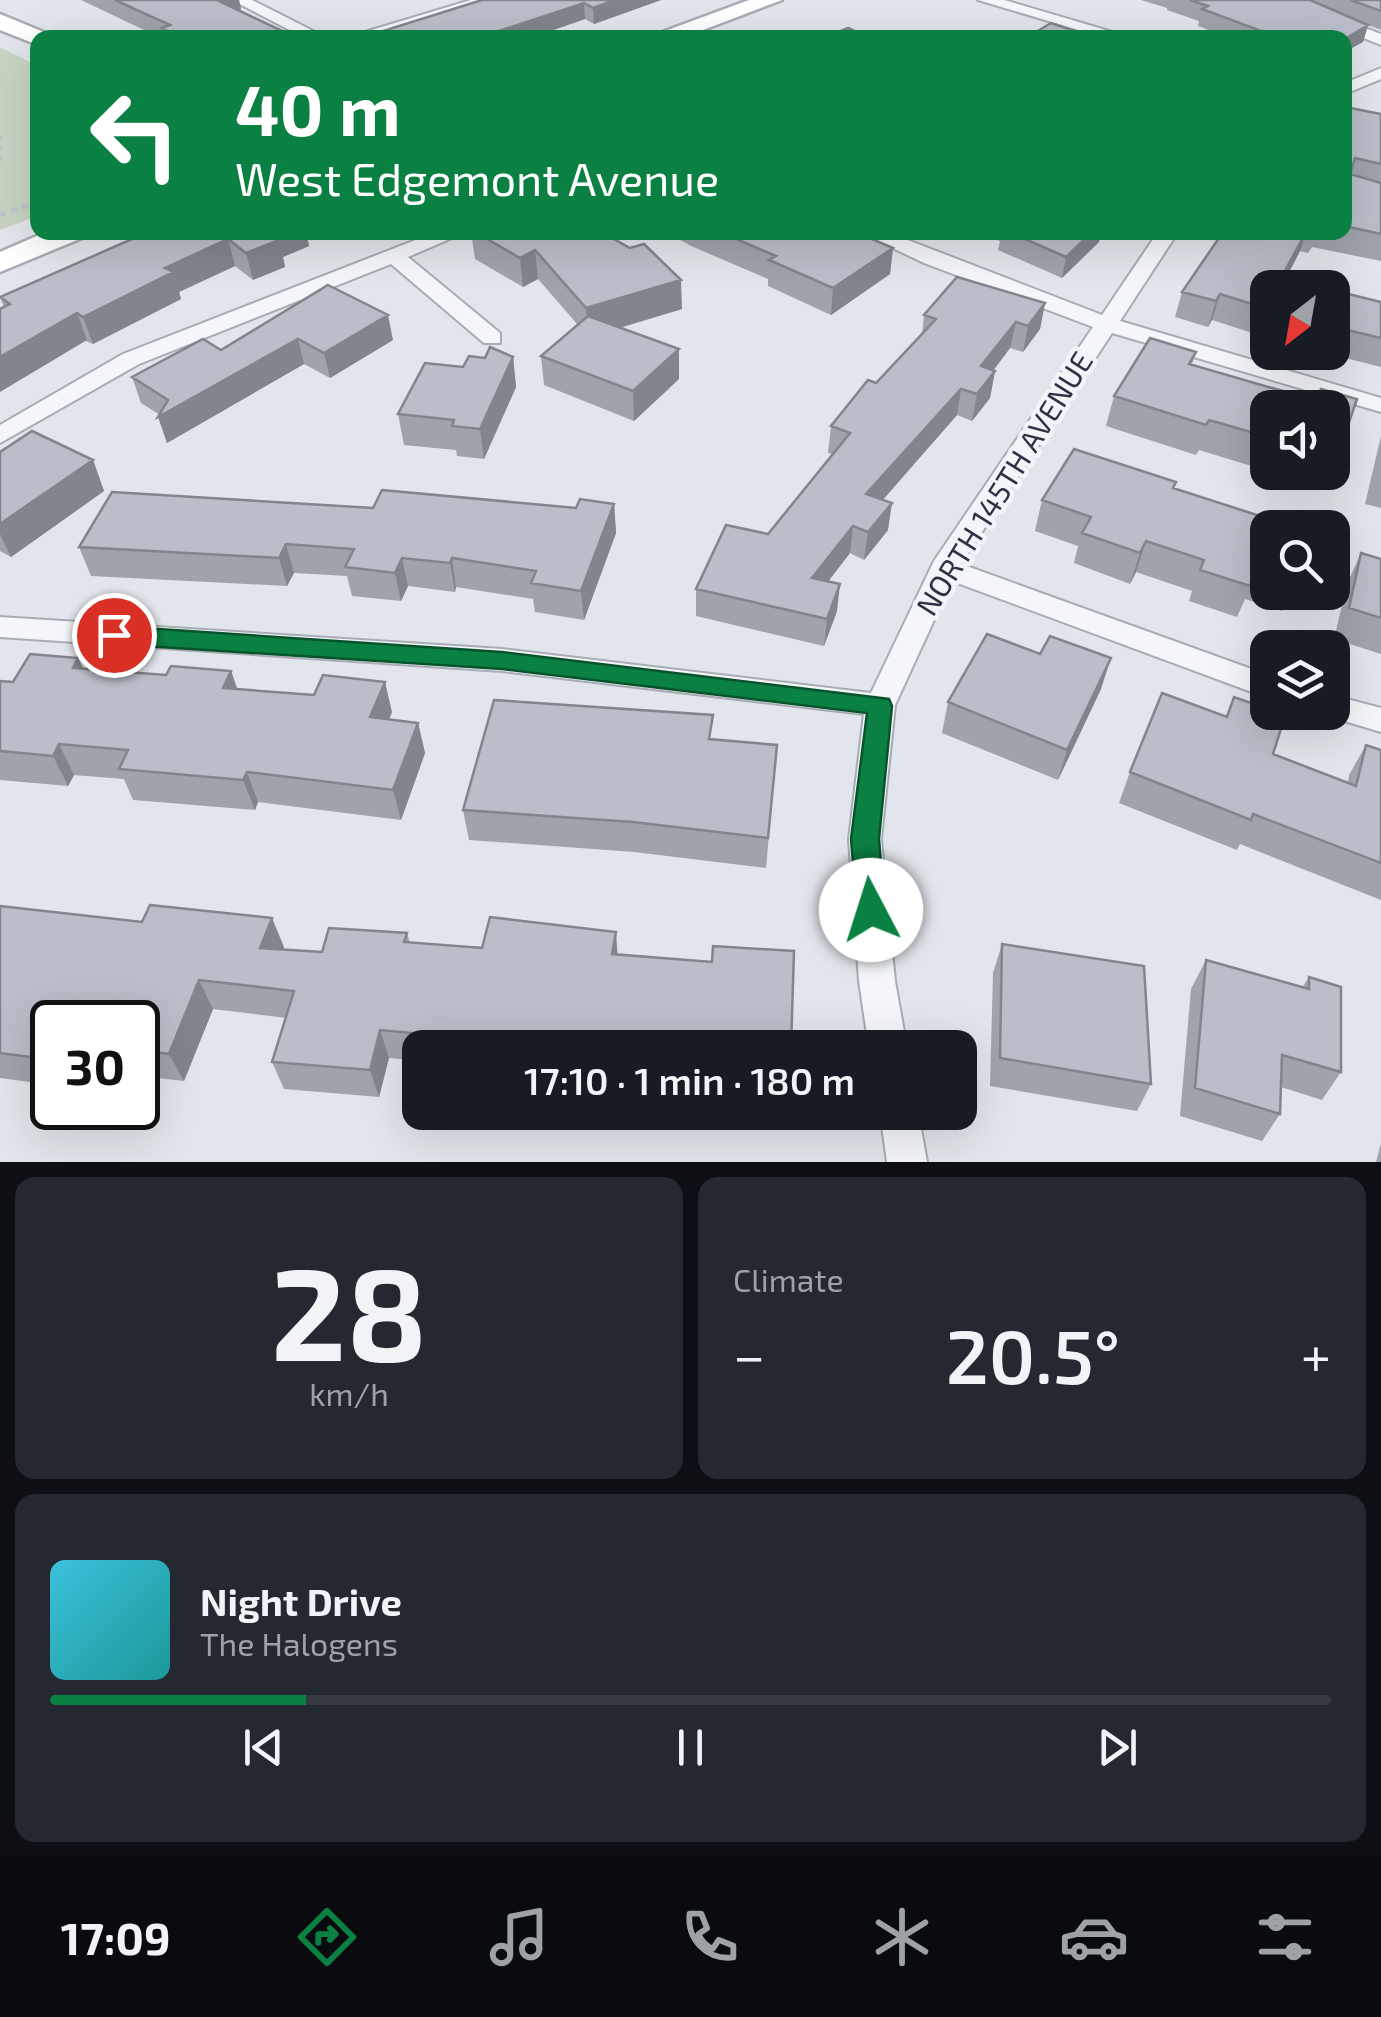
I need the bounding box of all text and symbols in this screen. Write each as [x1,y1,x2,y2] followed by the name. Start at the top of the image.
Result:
[235,66,401,150] text: 40 m
[70,70,200,200] icon: left
[235,151,719,205] text: West Edgemont Avenue
[1250,270,1350,370] north arrow
[1250,270,1350,730] map controls
[907,344,1099,621] street label: NORTH 145TH AVENUE
[1250,390,1350,490] button: sound
[1250,510,1350,610] button: search
[72,593,157,678] pin
[87,608,142,663] icon: arrive
[1250,630,1350,730] button: layers
[819,858,923,962] position arrow
[30,1000,160,1130] speed limit sign: 30
[524,1057,855,1103] text: 17:10 · 1 min · 180 m
[271,1231,427,1387] text: 28
[733,1260,844,1298] text: Climate
[946,1309,1120,1399] text: 20.5°
[733,1321,765,1387] text: −
[1301,1321,1331,1387] text: +
[309,1374,389,1412] text: km/h
[200,1578,402,1624] text: Night Drive
[200,1624,398,1662] text: The Halogens
[236,1720,291,1775] icon: previous
[663,1720,718,1775] icon: pause
[1090,1720,1145,1775] icon: next
[292,1902,362,1972] icon: directions
[484,1902,554,1972] icon: music
[675,1902,745,1972] icon: phone
[867,1902,937,1972] icon: climate
[1059,1902,1129,1972] icon: car
[1250,1902,1320,1972] icon: filters
[61,1910,171,1964] text: 17:09

